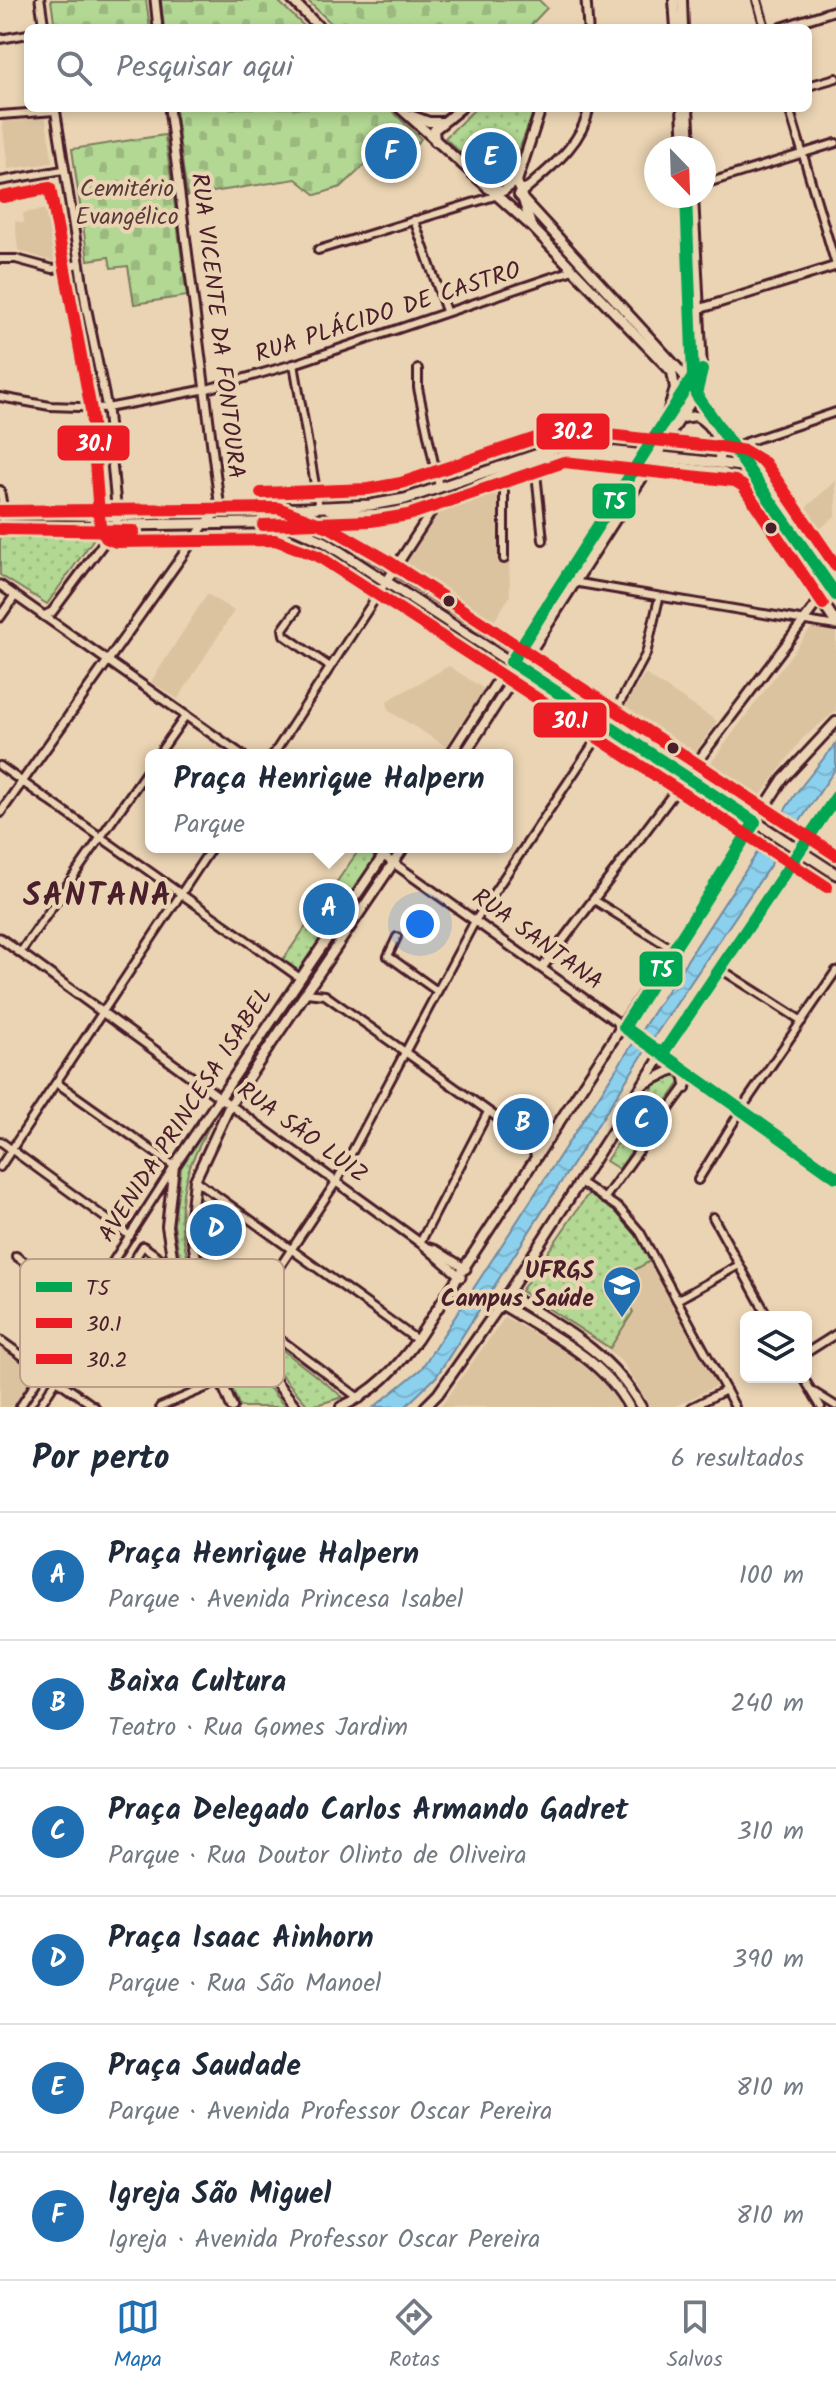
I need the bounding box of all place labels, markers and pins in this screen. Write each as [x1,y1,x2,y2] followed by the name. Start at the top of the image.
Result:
[365,123,417,183] pin: F
[465,128,517,188] pin: E
[763,520,779,536] unlabelled marker
[441,593,457,609] unlabelled marker
[665,740,681,756] unlabelled marker
[303,879,355,939] pin: A
[616,1091,668,1151] pin: C
[497,1094,549,1154] pin: B
[190,1200,242,1260] pin: D
[441,1252,595,1319] place label: UFRGS Campus Saúde
[601,1264,643,1319] school or university icon: UFRGS Campus Saúde

